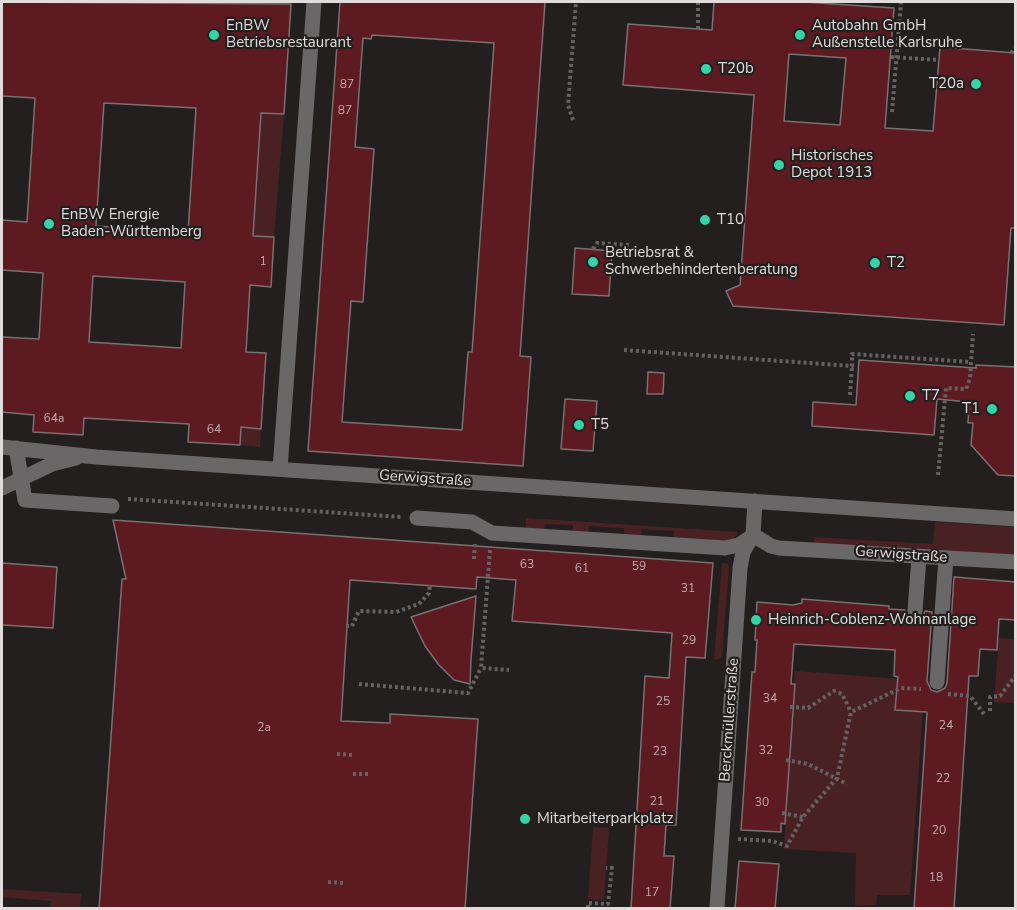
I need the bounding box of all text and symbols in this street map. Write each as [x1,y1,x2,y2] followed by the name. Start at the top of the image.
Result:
[226,17,351,52] place label: EnBW Betriebsrestaurant
[812,17,963,52] place label: Autobahn GmbH Außenstelle Karlsruhe
[207,28,221,42] marker: EnBW Betriebsrestaurant
[793,28,807,42] marker: Autobahn GmbH Außenstelle Karlsruhe
[718,60,754,78] place label: T20b
[699,62,713,76] marker: T20b
[929,75,964,93] place label: T20a
[969,77,983,91] marker: T20a
[340,78,354,92] house number: 87
[338,104,352,118] house number: 87
[791,147,873,182] place label: Historisches Depot 1913
[772,158,786,172] marker: Historisches Depot 1913
[61,206,202,241] place label: EnBW Energie Baden-Württemberg
[717,211,744,229] place label: T10
[698,213,712,227] marker: T10
[42,217,56,231] marker: EnBW Energie Baden-Württemberg
[605,244,798,279] place label: Betriebsrat & Schwerbehindertenberatung
[887,254,905,272] place label: T2
[259,255,267,269] house number: 1
[586,255,600,269] marker: Betriebsrat & Schwerbehindertenberatung
[868,256,882,270] marker: T2
[922,387,940,405] place label: T7
[903,389,917,403] marker: T7
[962,400,980,418] place label: T1
[985,402,999,416] marker: T1
[44,412,64,426] house number: 64a
[591,416,609,434] place label: T5
[572,418,586,432] marker: T5
[207,423,221,437] house number: 64
[378,467,472,491] street label: Gerwigstraße
[854,543,948,567] street label: Gerwigstraße
[520,558,534,572] house number: 63
[632,560,646,574] house number: 59
[575,562,589,576] house number: 61
[681,582,695,596] house number: 31
[768,611,976,629] place label: Heinrich-Coblenz-Wohnanlage
[749,613,763,627] marker: Heinrich-Coblenz-Wohnanlage
[682,634,696,648] house number: 29
[717,658,743,782] street label: Berckmüllerstraße
[763,692,777,706] house number: 34
[656,695,670,709] house number: 25
[939,719,953,733] house number: 24
[257,721,271,735] house number: 2a
[759,744,773,758] house number: 32
[653,745,667,759] house number: 23
[936,772,950,786] house number: 22
[650,795,664,809] house number: 21
[755,796,769,810] house number: 30
[537,810,674,828] place label: Mitarbeiterparkplatz
[518,812,532,826] marker: Mitarbeiterparkplatz
[932,824,946,838] house number: 20
[929,871,943,885] house number: 18
[645,886,659,900] house number: 17

